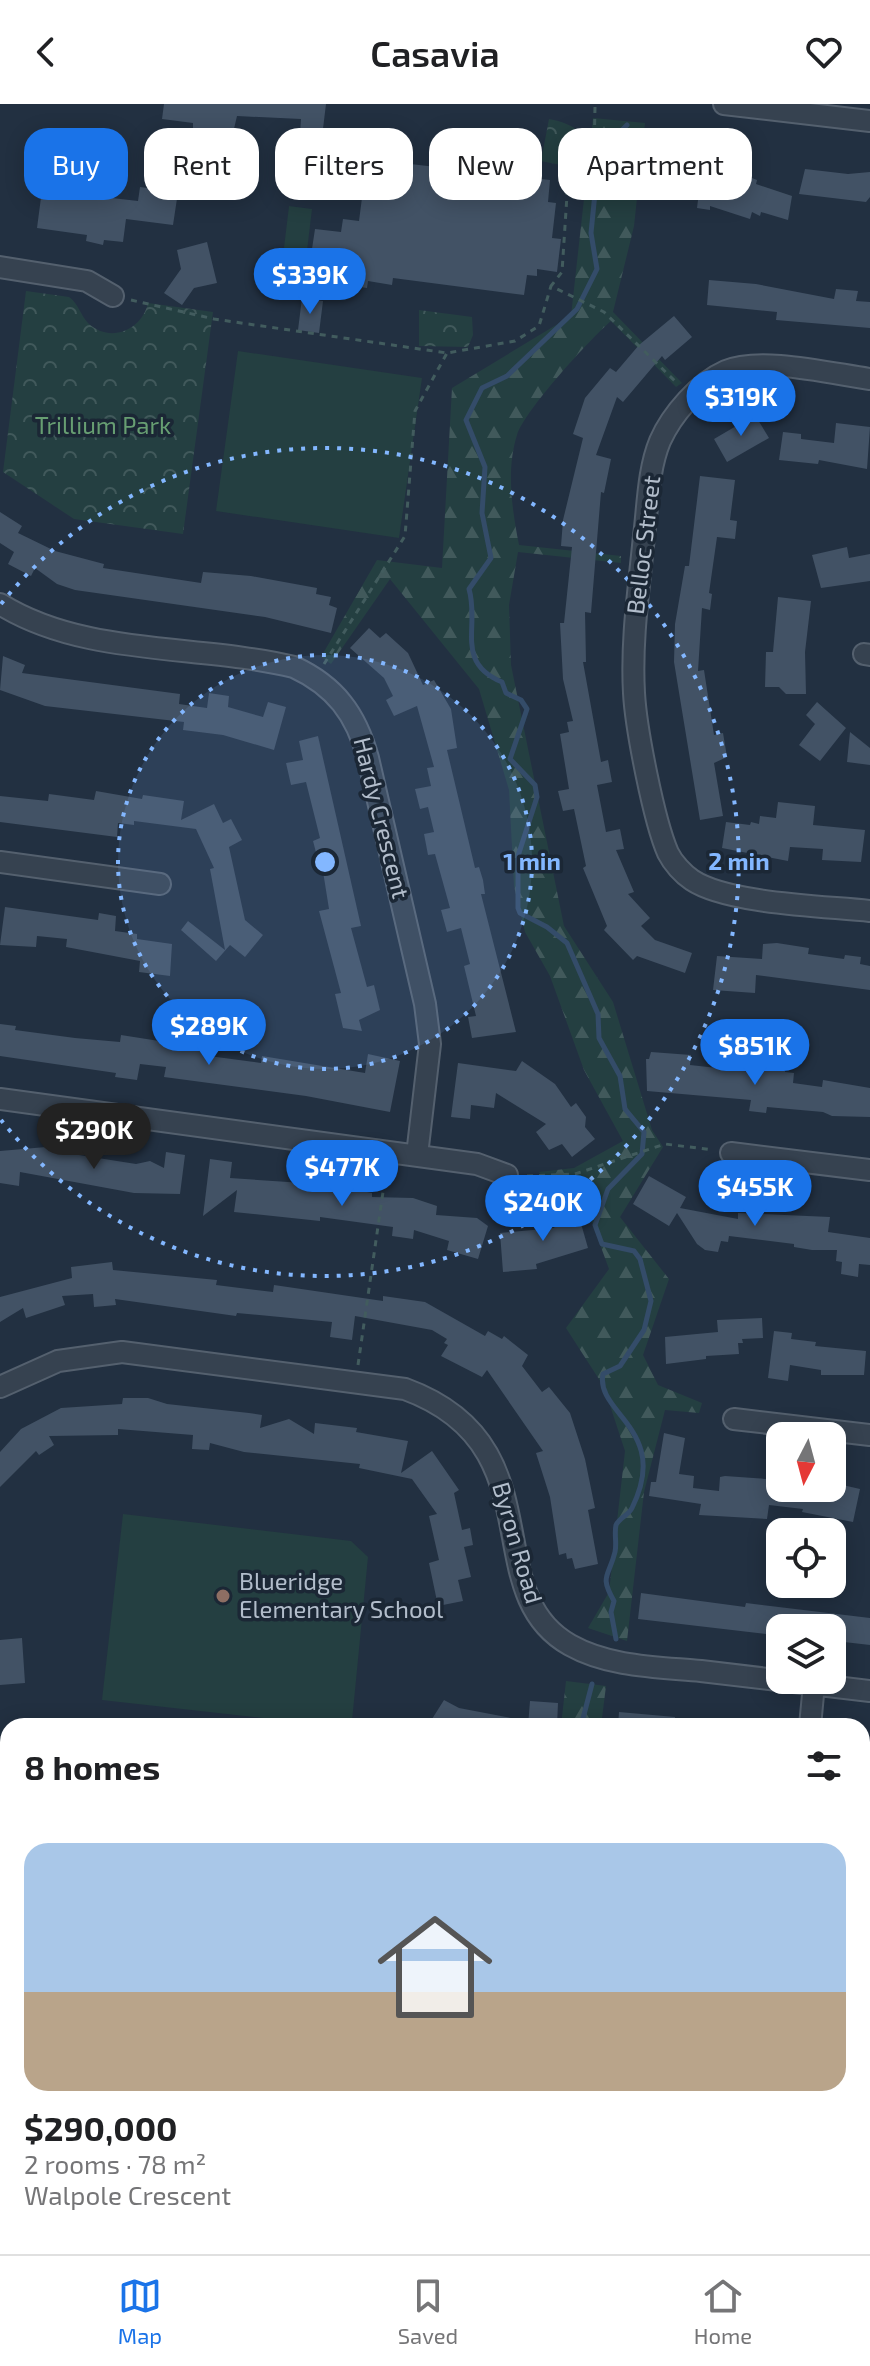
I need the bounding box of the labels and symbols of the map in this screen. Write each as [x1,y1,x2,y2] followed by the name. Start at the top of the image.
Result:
[254,248,366,316] pin: $339K
[685,370,797,438] pin: $319K
[35,410,171,439] park label: Trillium Park
[620,474,665,616] street label: Belloc Street
[348,734,417,901] street label: Hardy Crescent
[503,846,561,875] text: 1 min
[708,846,770,875] text: 2 min
[311,848,339,876] centre of rings
[153,999,265,1067] pin: $289K
[699,1019,811,1087] pin: $851K
[38,1103,150,1171] pin: $290K
[286,1140,398,1208] pin: $477K
[699,1160,811,1228] pin: $455K
[487,1175,599,1243] pin: $240K
[766,1422,846,1502] north arrow
[487,1478,550,1607] street label: Byron Road
[239,1566,443,1623] place label: Blueridge Elementary School
[214,1587,232,1605] marker: Blueridge Elementary School

